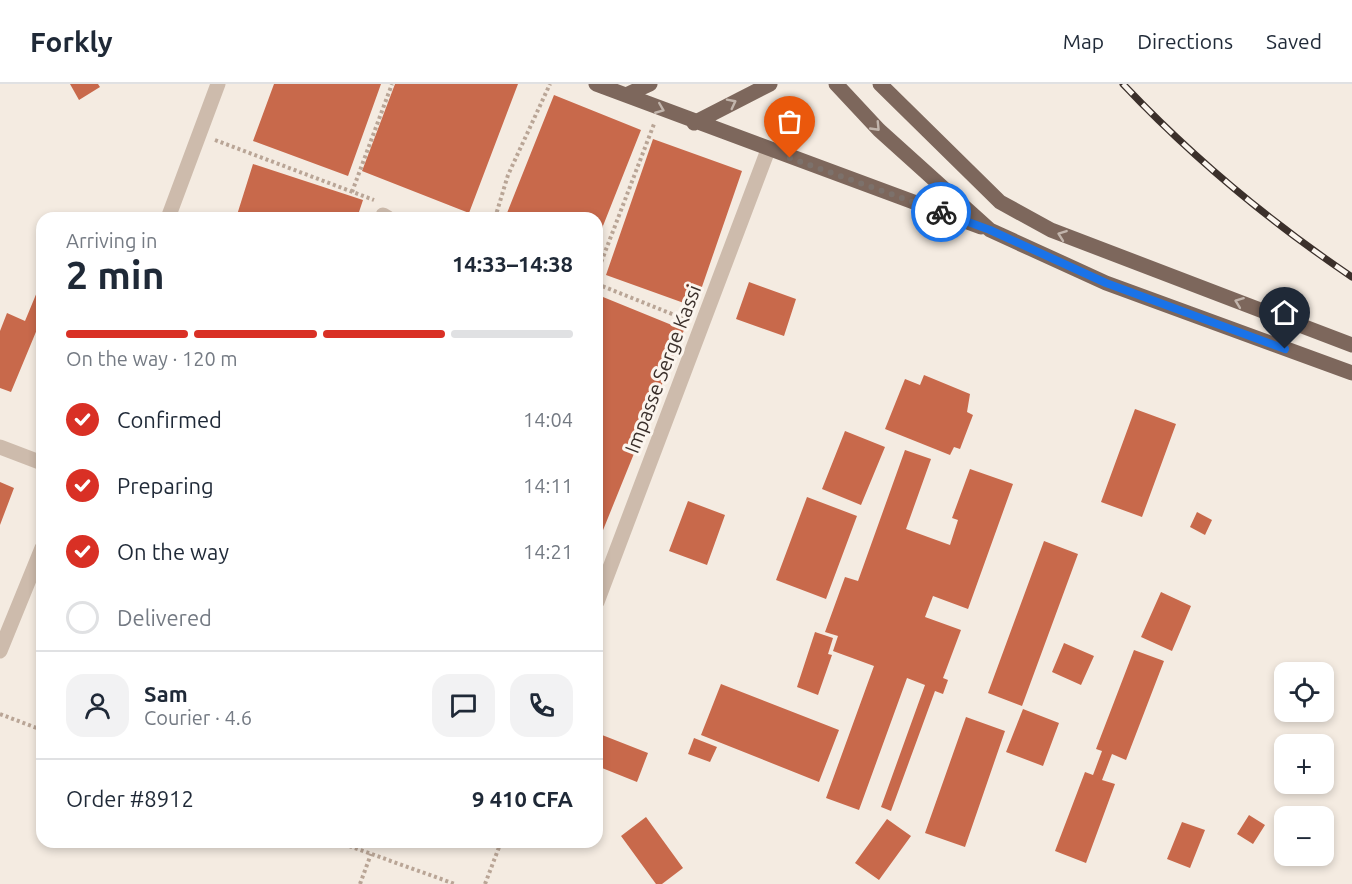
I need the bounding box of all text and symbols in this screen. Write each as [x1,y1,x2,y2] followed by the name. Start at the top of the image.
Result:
[30,26,113,57] text: Forkly
[1063,29,1104,53] text: Map
[1137,29,1233,53] text: Directions
[1266,29,1322,53] text: Saved
[764,96,815,158] pin
[726,99,737,111] one-way arrow
[654,102,665,114] one-way arrow
[773,105,806,138] icon: bag
[869,120,880,130] one-way arrow
[911,182,971,242] courier
[925,196,958,229] icon: bike
[66,229,157,252] text: Arriving in
[1058,229,1068,242] one-way arrow
[452,251,573,276] text: 14:33–14:38
[66,253,165,296] text: 2 min
[620,282,705,456] street label: Impasse Serge Kassi
[1259,287,1310,349] pin
[1268,296,1301,329] icon: home
[1234,297,1245,309] one-way arrow
[66,347,238,370] text: On the way · 120 m
[66,403,99,436] icon: check
[117,407,222,432] text: Confirmed
[523,408,573,431] text: 14:04
[66,469,99,502] icon: check
[117,473,214,498] text: Preparing
[523,474,573,497] text: 14:11
[66,535,99,568] icon: check
[117,539,229,564] text: On the way
[523,540,573,563] text: 14:21
[117,605,212,630] text: Delivered
[1274,662,1334,866] map controls
[1274,662,1334,722] button: locate
[66,674,129,737] button: person
[432,674,495,737] button: chat
[510,674,573,737] button: phone
[144,681,188,706] text: Sam
[144,706,252,729] text: Courier · 4.6
[1274,734,1334,794] button: +
[66,786,194,811] text: Order #8912
[472,786,573,811] text: 9 410 CFA
[1274,806,1334,866] button: −

